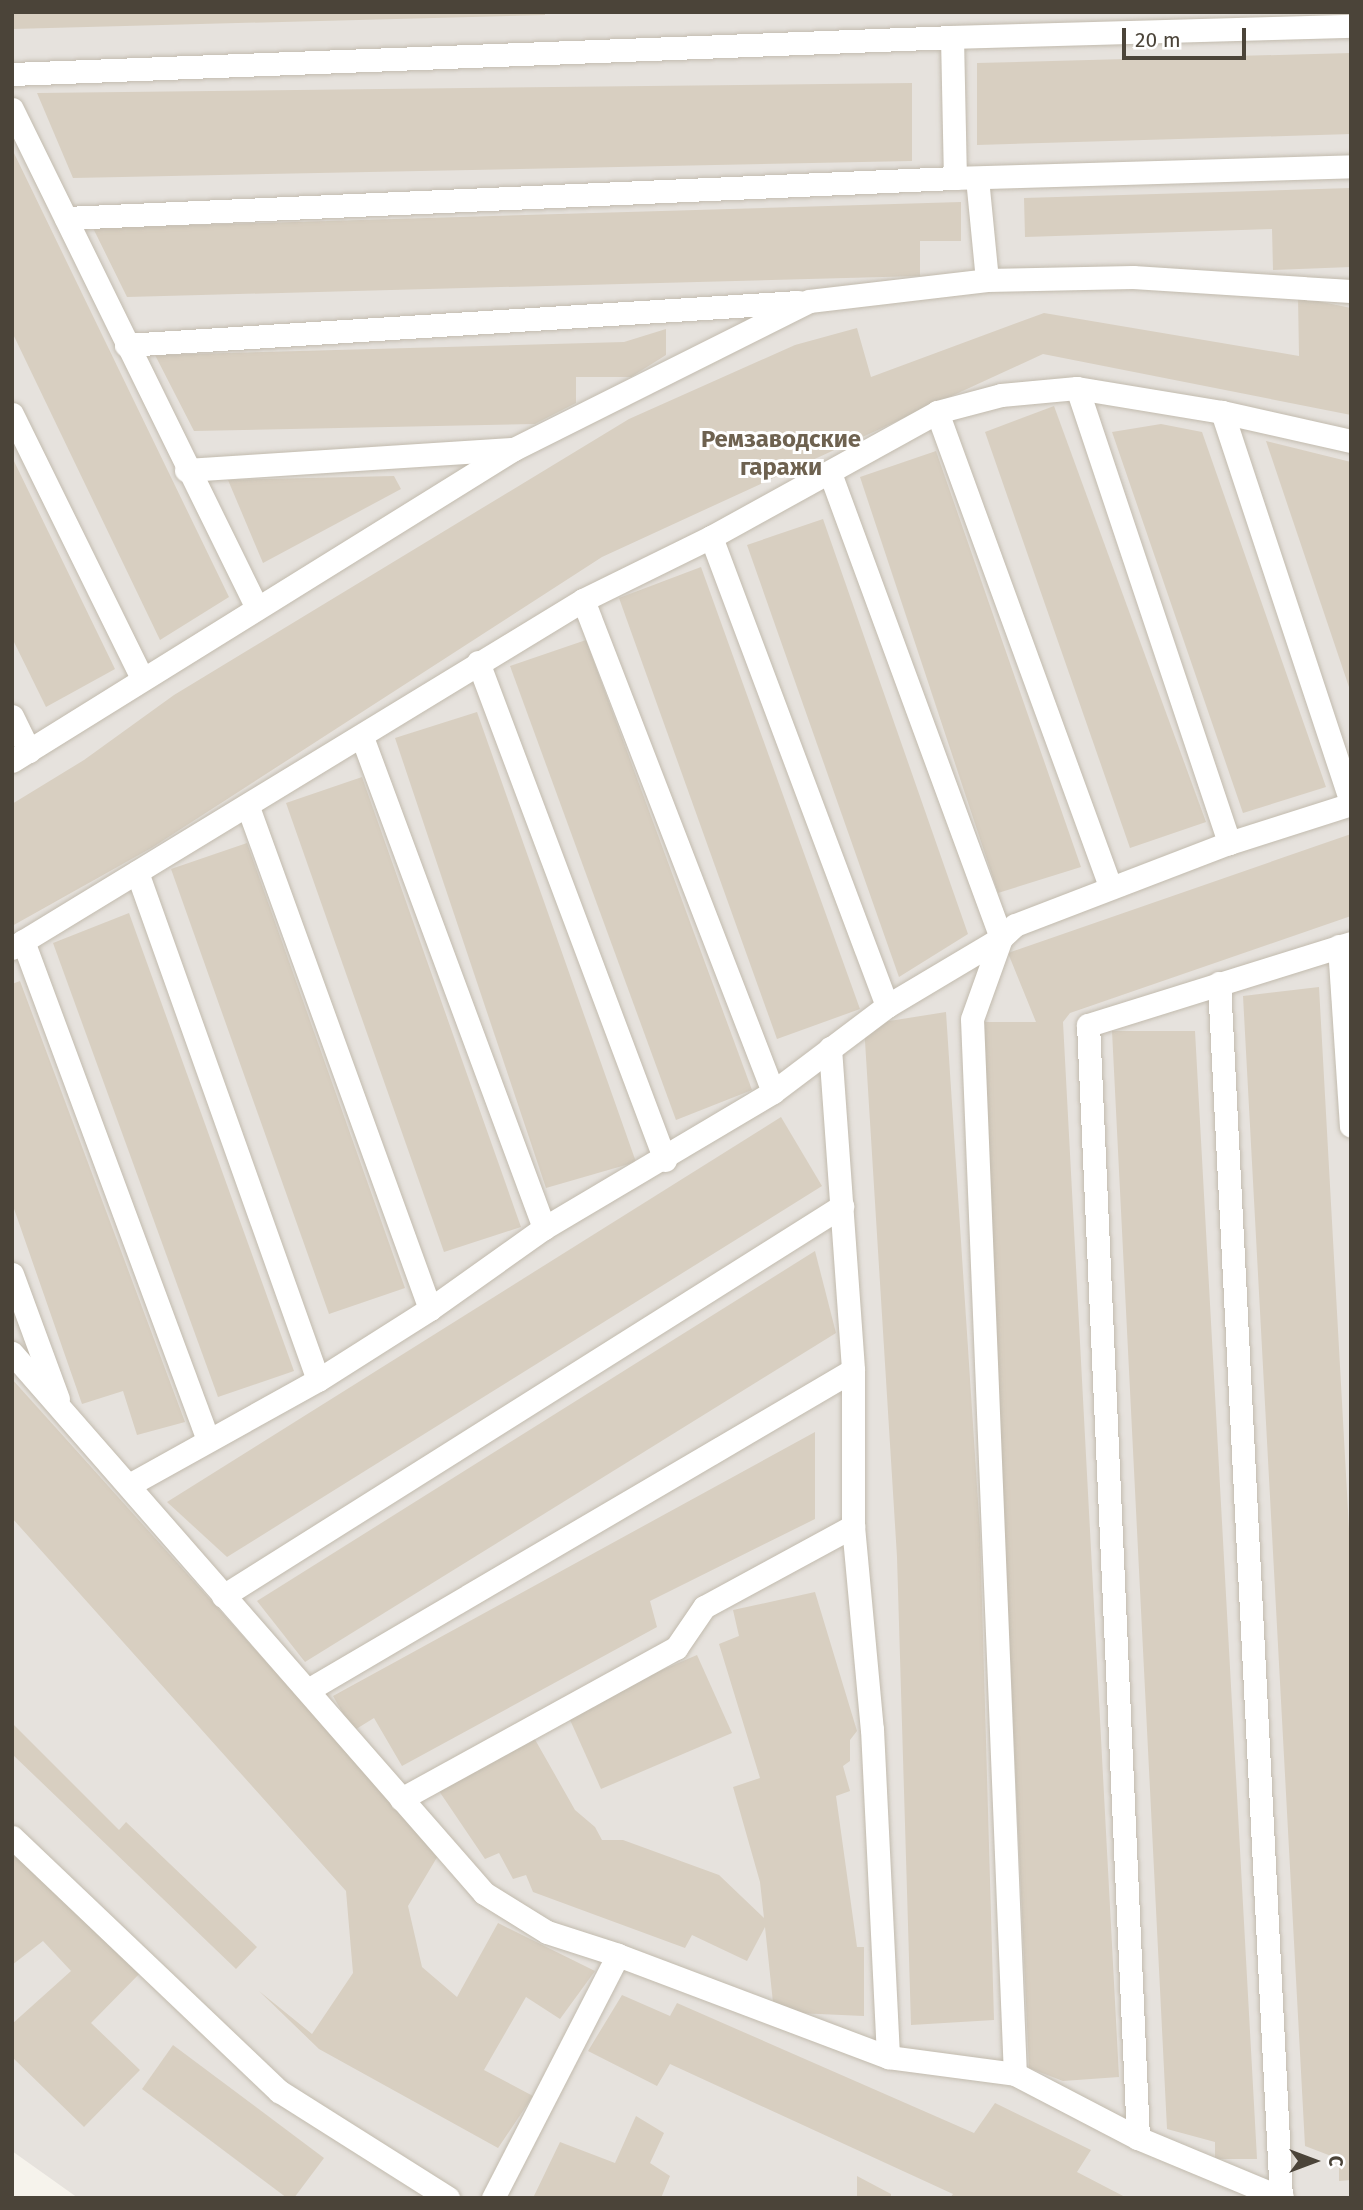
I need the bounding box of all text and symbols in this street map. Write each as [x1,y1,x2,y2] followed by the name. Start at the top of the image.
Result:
[1125,14,1249,58] scale bar
[1135,27,1181,53] text: 20 m
[701,426,861,482] district label: Ремзаводские гаражи
[1279,2126,1349,2196] north arrow
[1324,2156,1347,2166] text: С

